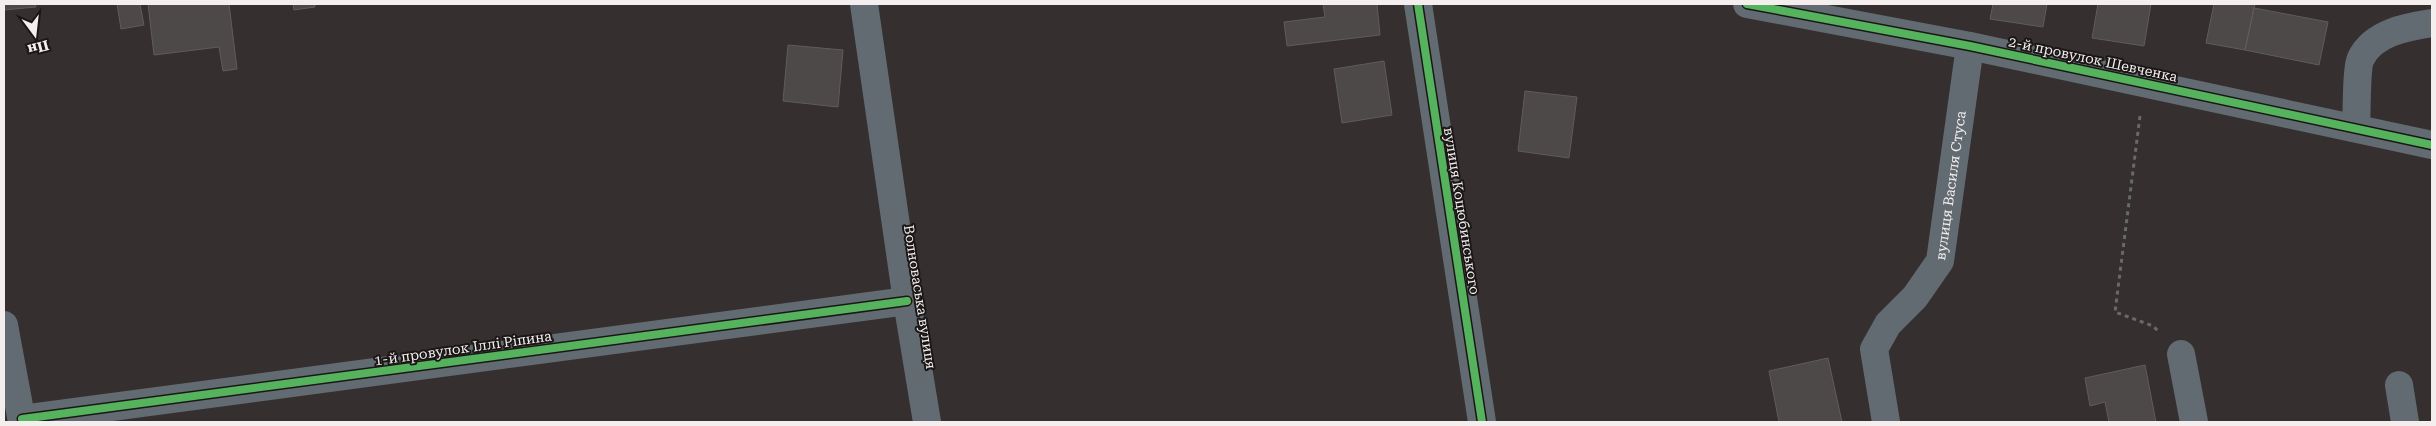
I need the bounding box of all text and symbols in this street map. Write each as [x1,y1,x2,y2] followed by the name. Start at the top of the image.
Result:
[10,10,60,60] north arrow
[2007,33,2179,85] street label: 2-й провулок Шевченка
[26,37,51,58] text: Пн
[1932,109,1969,261] street label: вулиця Василя Стуса
[1441,126,1483,296] street label: вулиця Коцюбинського
[901,224,939,370] street label: Волноваська вулиця
[373,328,553,368] street label: 1-й провулок Іллі Ріпина

